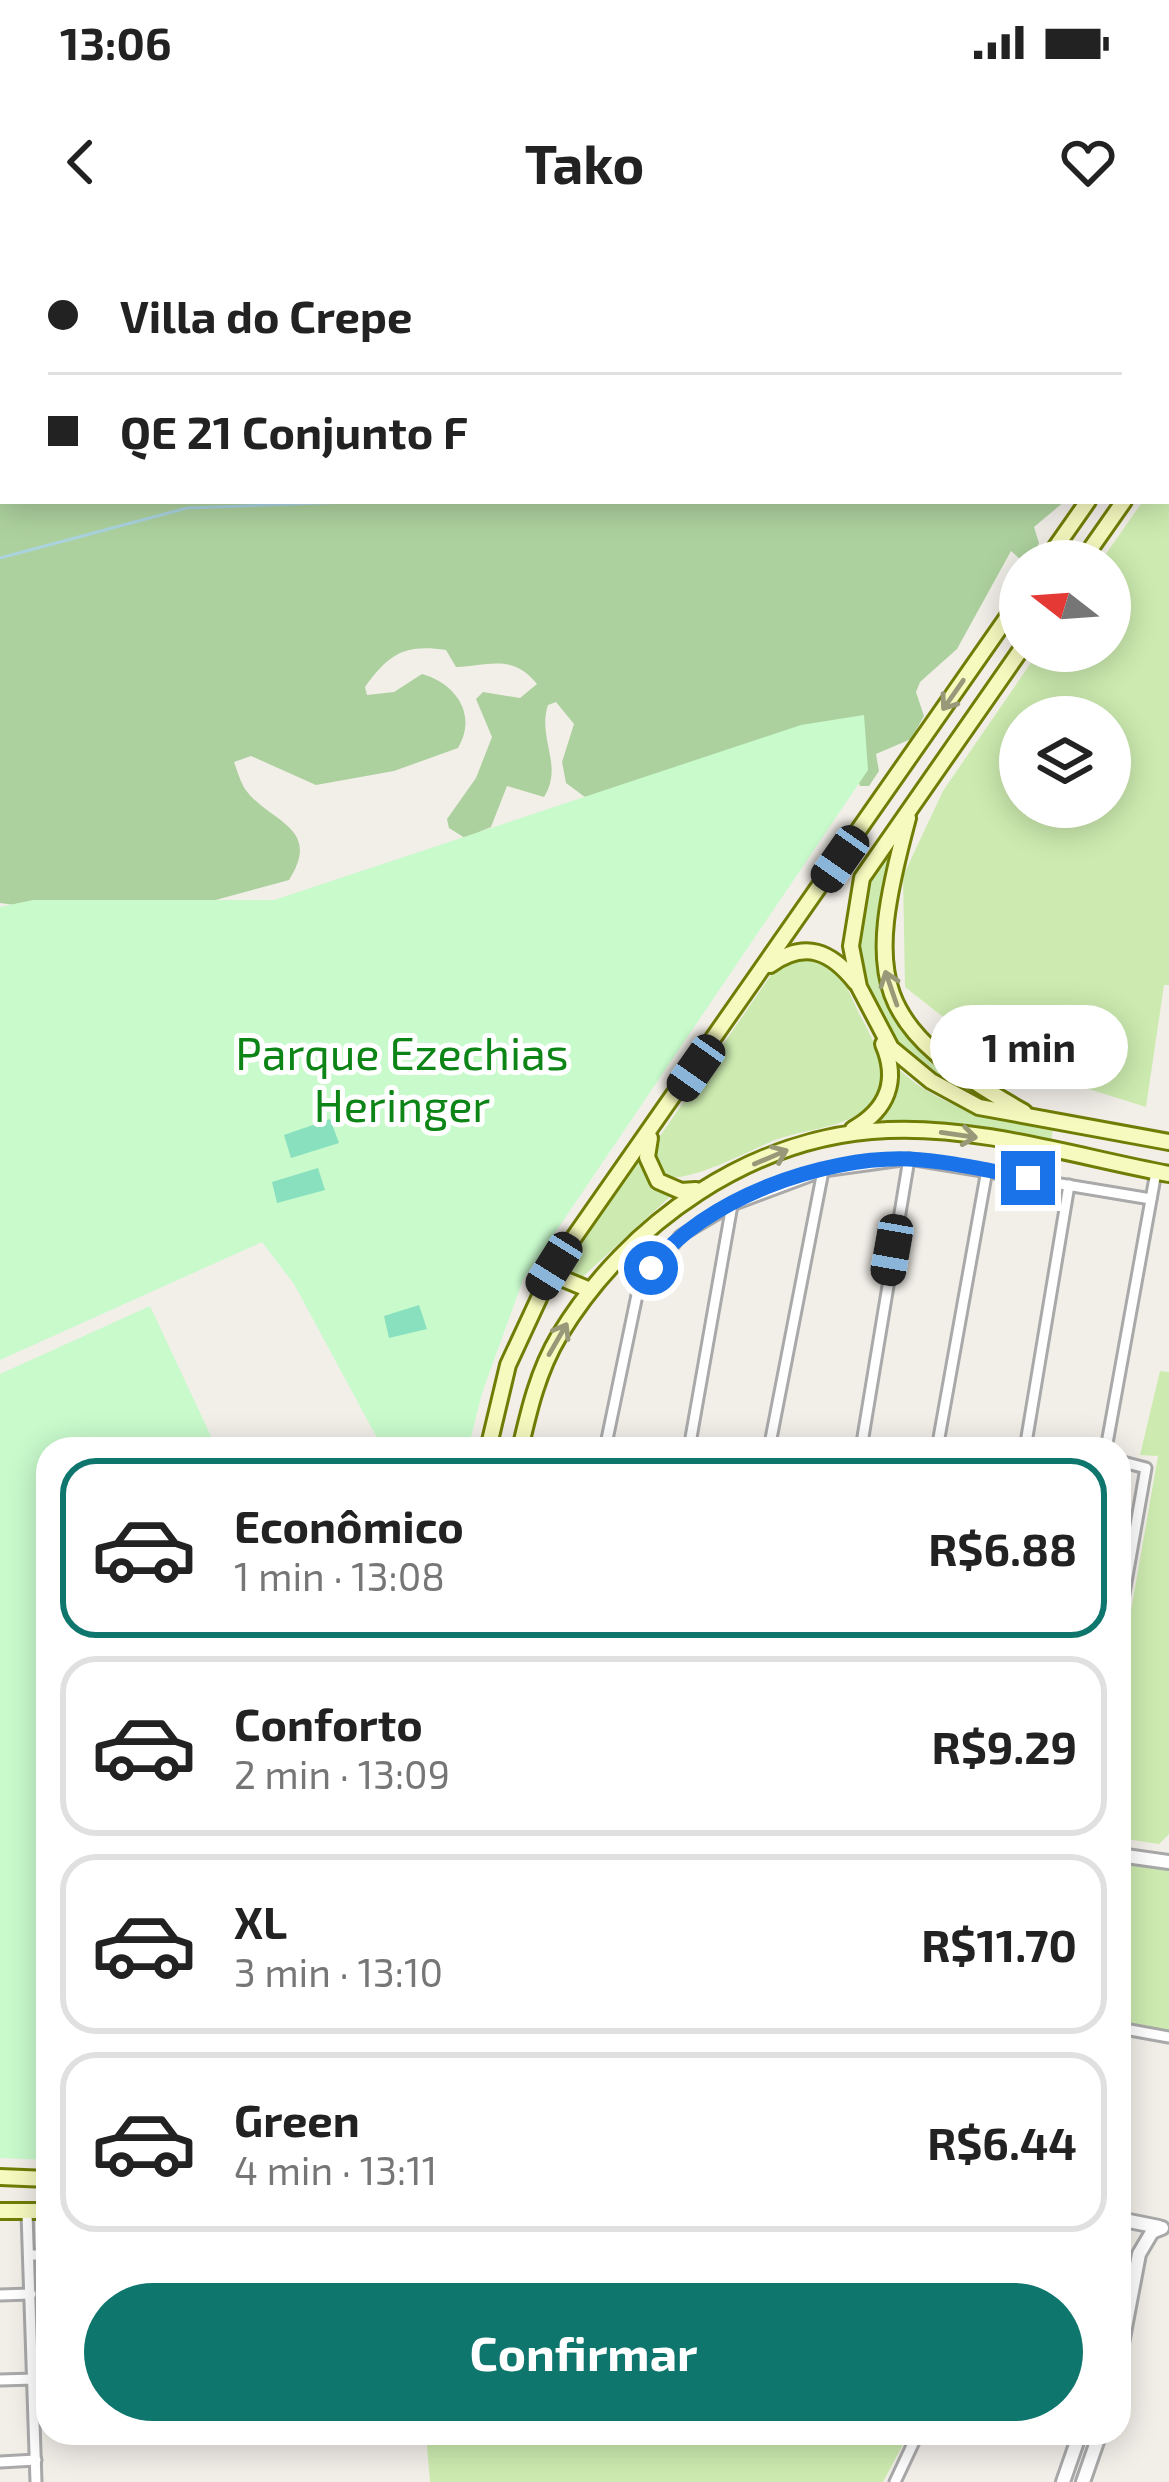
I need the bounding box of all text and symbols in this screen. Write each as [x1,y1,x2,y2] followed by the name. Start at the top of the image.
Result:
[60,15,171,69] text: 13:06
[48,129,114,195] icon: back
[1055,129,1121,195] icon: heart
[525,130,644,195] text: Tako
[120,288,412,342] text: Villa do Crepe
[120,404,468,458] text: QE 21 Conjunto F
[999,540,1131,672] north arrow
[999,540,1131,828] map controls
[941,678,966,711] one-way arrow
[999,696,1131,828] button: layers
[805,819,875,899] car
[879,970,901,1008] one-way arrow
[929,1004,1127,1088] callout: 1 min
[982,1023,1076,1070] text: 1 min
[235,1025,569,1131] park label: Parque Ezechias Heringer
[661,1028,731,1108] car
[939,1124,978,1147] one-way arrow
[752,1145,789,1166] one-way arrow
[1001,1151,1055,1205] route end
[868,1211,916,1289] car
[520,1226,588,1306] car
[624,1241,678,1295] route start
[547,1322,571,1357] one-way arrow
[90,1494,198,1602] icon: car
[234,1498,464,1552] text: Econômico
[928,1521,1077,1575] text: R$6.88
[234,1552,445,1599] text: 1 min · 13:08
[90,1692,198,1800] icon: car
[234,1696,423,1750] text: Conforto
[932,1719,1077,1773] text: R$9.29
[234,1750,450,1797] text: 2 min · 13:09
[90,1890,198,1998] icon: car
[234,1894,287,1948] text: XL
[921,1917,1077,1971] text: R$11.70
[234,1948,443,1995] text: 3 min · 13:10
[90,2088,198,2196] icon: car
[234,2092,360,2146] text: Green
[927,2115,1077,2169] text: R$6.44
[234,2146,437,2193] text: 4 min · 13:11
[84,2283,1083,2421] button: Confirmar

